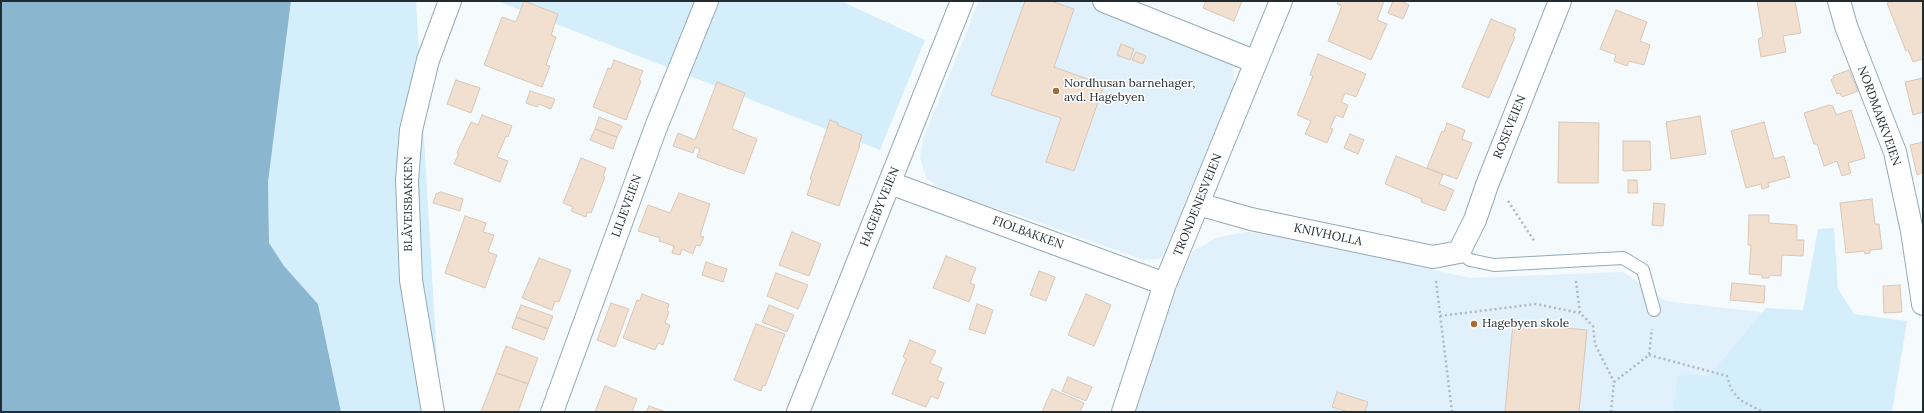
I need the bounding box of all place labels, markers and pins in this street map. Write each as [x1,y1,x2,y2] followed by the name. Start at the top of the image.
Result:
[1064,77,1195,105] place label: Nordhusan barnehager, avd. Hagebyen
[1051,86,1061,96] marker: Nordhusan barnehager, avd. Hagebyen
[1482,317,1569,331] place label: Hagebyen skole
[1469,319,1479,329] marker: Hagebyen skole

